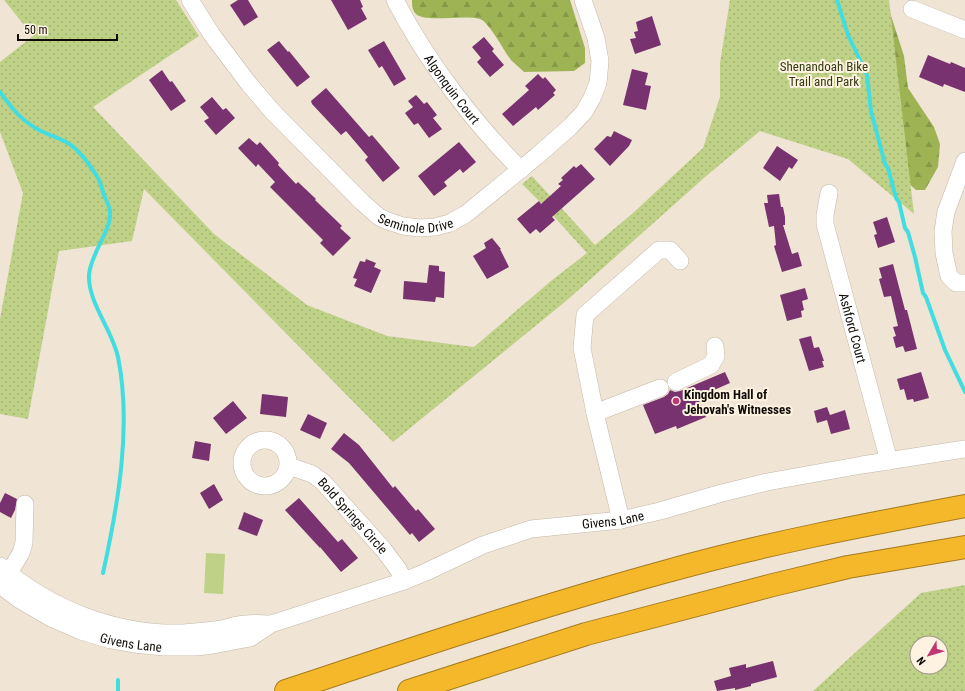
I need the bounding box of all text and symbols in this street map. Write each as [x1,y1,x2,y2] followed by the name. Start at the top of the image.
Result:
[18,16,117,42] scale bar
[24,23,48,37] text: 50 m
[421,51,483,127] street label: Algonquin Court
[780,59,868,89] park label: Shenandoah Bike Trail and Park
[376,210,455,236] street label: Seminole Drive
[836,291,870,365] street label: Ashford Court
[684,387,791,417] place label: Kingdom Hall of Jehovah's Witnesses
[671,396,681,406] marker: Kingdom Hall of Jehovah's Witnesses
[315,474,391,556] street label: Bold Springs Circle
[581,507,645,531] street label: Givens Lane
[98,630,163,654] street label: Givens Lane
[909,635,949,675] north arrow
[914,654,929,668] text: N

